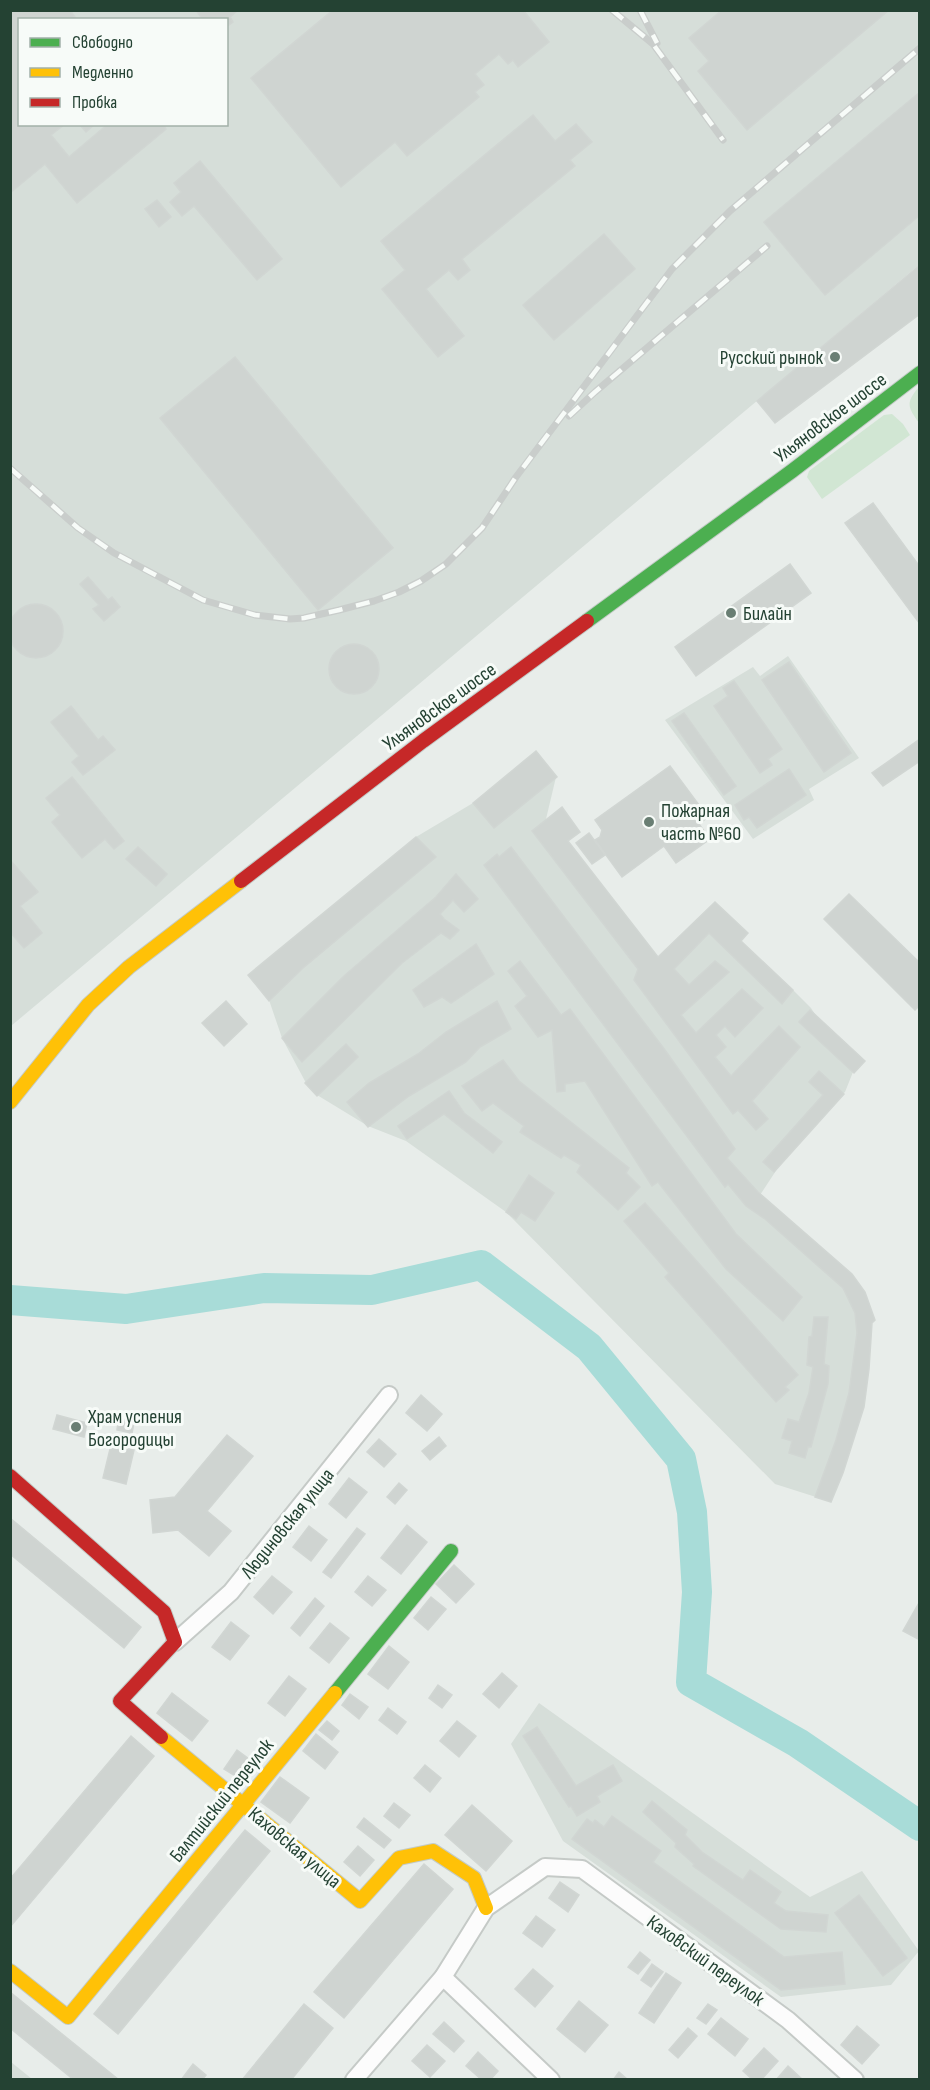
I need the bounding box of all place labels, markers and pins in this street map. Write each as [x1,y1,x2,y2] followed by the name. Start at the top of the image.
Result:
[720,346,823,370] place label: Русский рынок
[828,350,842,364] marker: Русский рынок
[743,602,792,626] place label: Билайн
[724,606,738,620] marker: Билайн
[661,799,741,846] place label: Пожарная часть №60
[642,815,656,829] marker: Пожарная часть №60
[87,1405,182,1452] place label: Храм успения Богородицы
[69,1420,83,1434] marker: Храм успения Богородицы

